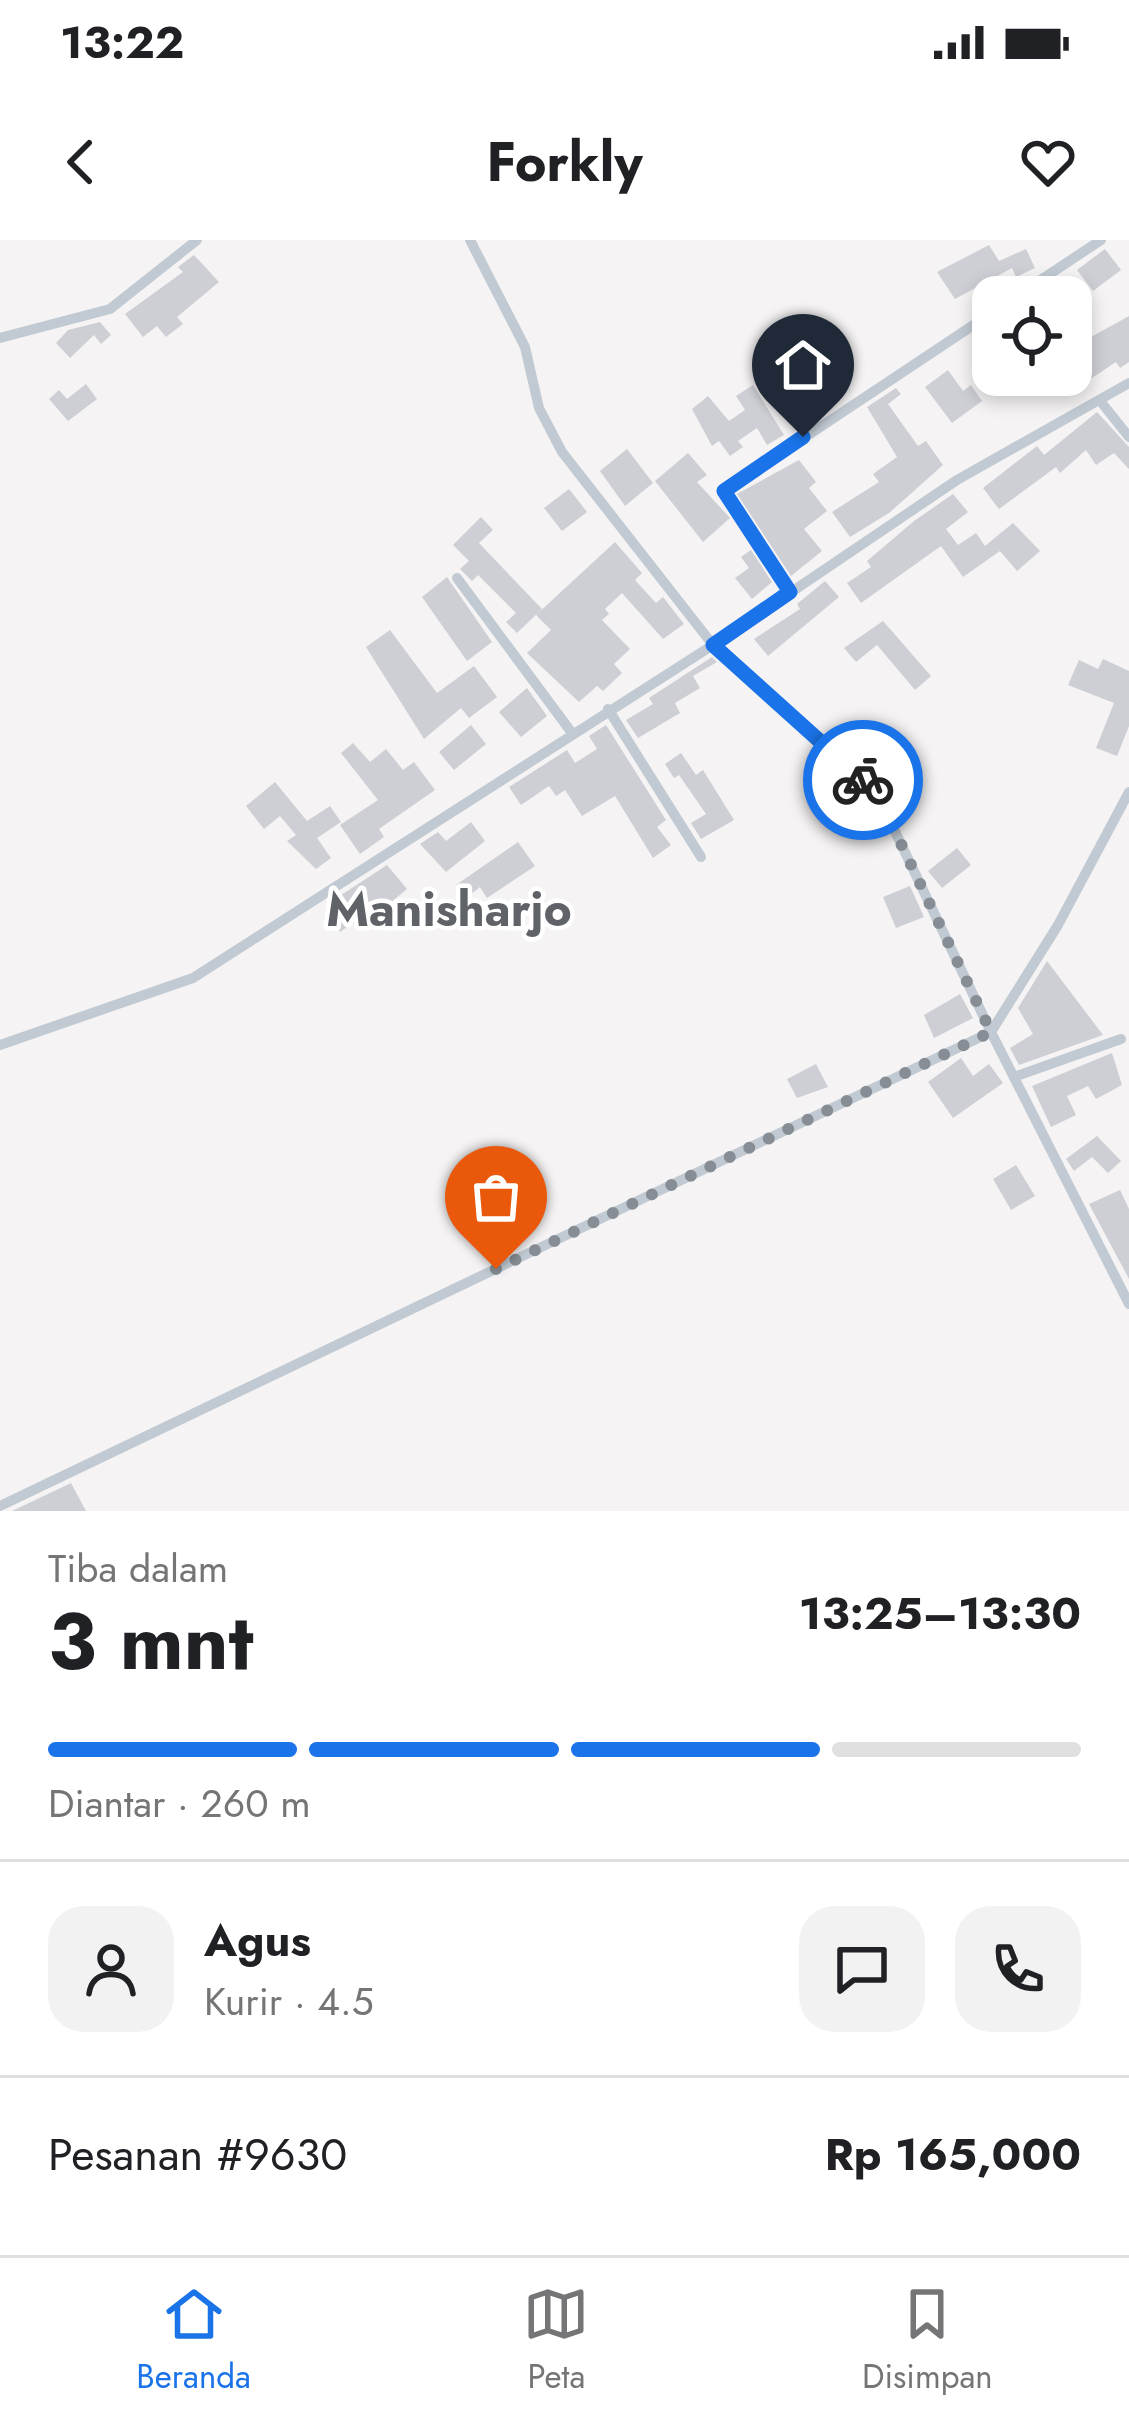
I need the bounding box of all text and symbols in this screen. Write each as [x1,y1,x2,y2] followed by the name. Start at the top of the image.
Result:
[60,10,184,75] text: 13:22
[486,123,643,201] text: Forkly
[48,129,114,195] icon: back
[1015,129,1081,195] icon: heart
[972,276,1092,396] map controls
[972,276,1092,396] button: locate
[752,314,854,437] pin
[770,332,836,398] icon: home
[803,720,923,840] courier
[830,747,896,813] icon: bike
[326,875,572,944] district label: Manisharjo
[445,1146,547,1269] pin
[463,1164,529,1230] icon: bag
[48,1540,228,1597] text: Tiba dalam
[799,1581,1081,1646] text: 13:25–13:30
[48,1586,253,1698] text: 3 mnt
[48,1775,311,1832] text: Diantar · 260 m
[48,1906,174,2032] button: person
[799,1906,925,2032] button: chat
[955,1906,1081,2032] button: phone
[204,1908,311,1973] text: Agus
[204,1973,374,2030] text: Kurir · 4.5
[48,2122,347,2187] text: Pesanan #9630
[825,2122,1081,2187] text: Rp 165,000
[136,2281,251,2400] tab: Beranda
[523,2281,589,2400] tab: Peta
[862,2281,993,2400] tab: Disimpan

